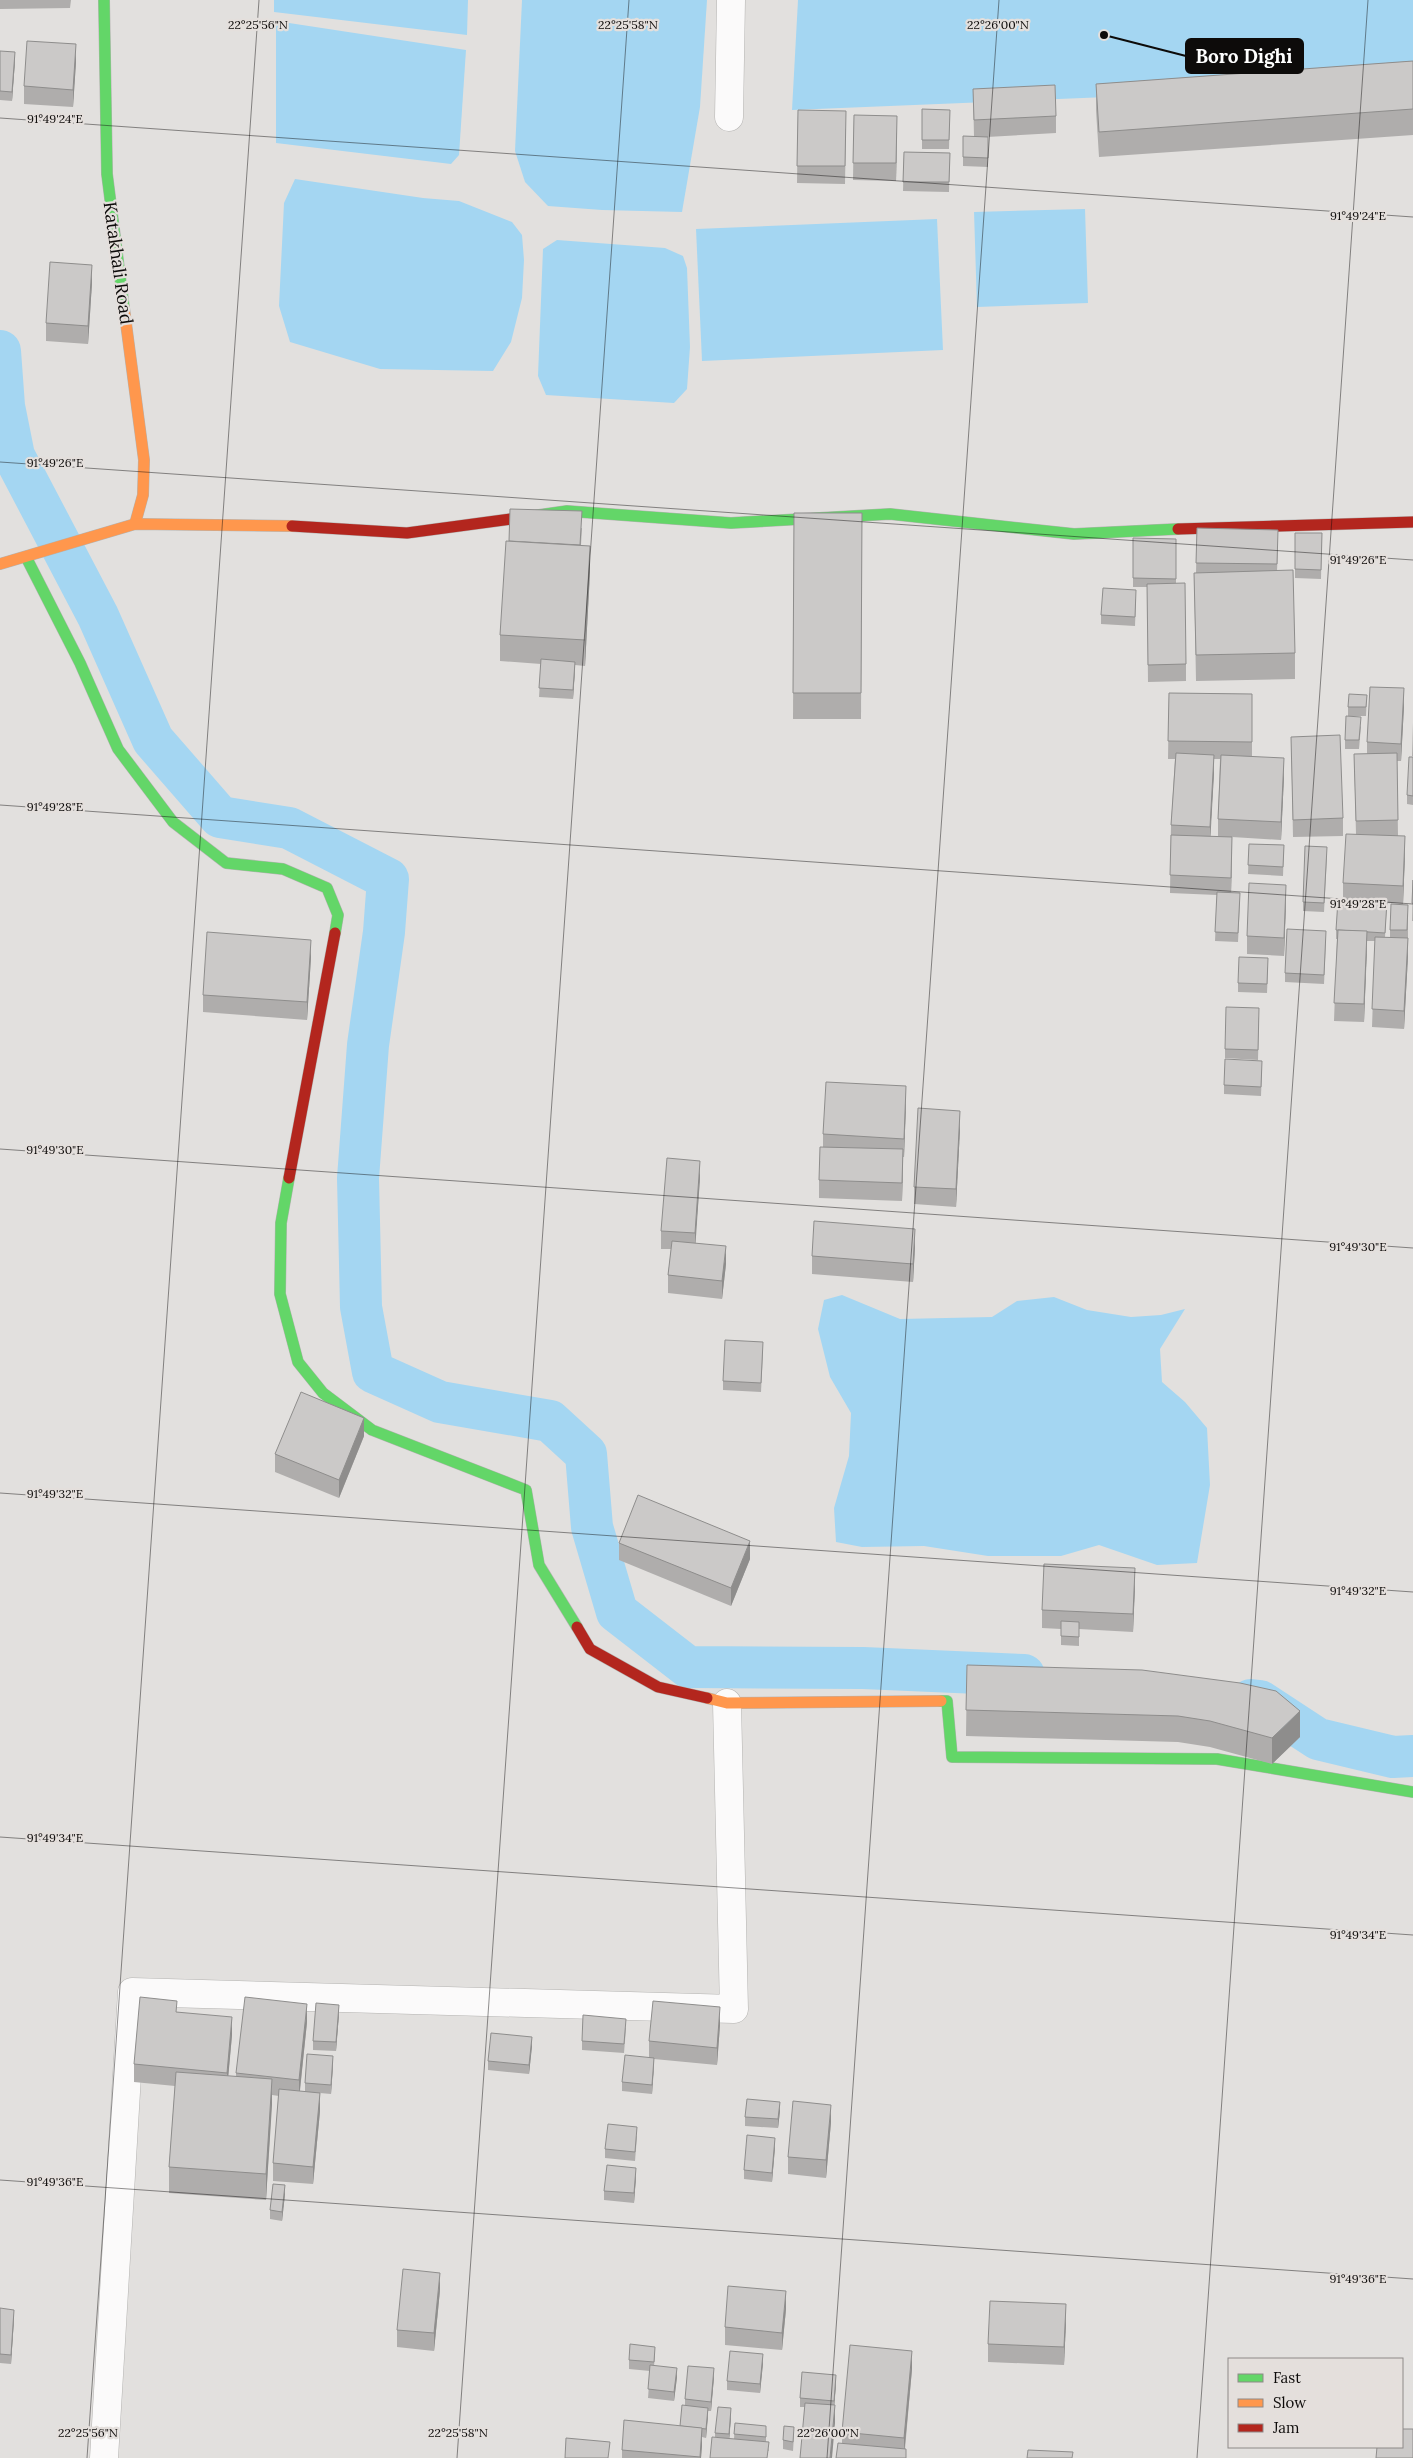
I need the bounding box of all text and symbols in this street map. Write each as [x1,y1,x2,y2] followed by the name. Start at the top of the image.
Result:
[228,17,288,32] text: 22°25'56"N
[598,17,658,32] text: 22°25'58"N
[967,17,1029,32] text: 22°26'00"N
[1186,39,1303,73] callout: Boro Dighi
[1195,44,1293,68] text: Boro Dighi
[27,111,83,126] text: 91°49'24"E
[98,200,139,326] street label: Katakhali Road
[1330,208,1386,223] text: 91°49'24"E
[27,455,83,470] text: 91°49'26"E
[1330,552,1386,567] text: 91°49'26"E
[27,799,83,814] text: 91°49'28"E
[1330,896,1386,911] text: 91°49'28"E
[26,1142,84,1157] text: 91°49'30"E
[1329,1239,1387,1254] text: 91°49'30"E
[27,1486,83,1501] text: 91°49'32"E
[1330,1583,1386,1598] text: 91°49'32"E
[27,1830,83,1845] text: 91°49'34"E
[1330,1927,1386,1942] text: 91°49'34"E
[27,2174,83,2189] text: 91°49'36"E
[1330,2271,1386,2286] text: 91°49'36"E
[1228,2358,1403,2448] legend
[1273,2368,1301,2387] text: Fast
[1273,2393,1306,2412] text: Slow
[1272,2418,1300,2437] text: Jam
[58,2425,118,2440] text: 22°25'56"N
[428,2425,488,2440] text: 22°25'58"N
[797,2425,859,2440] text: 22°26'00"N

